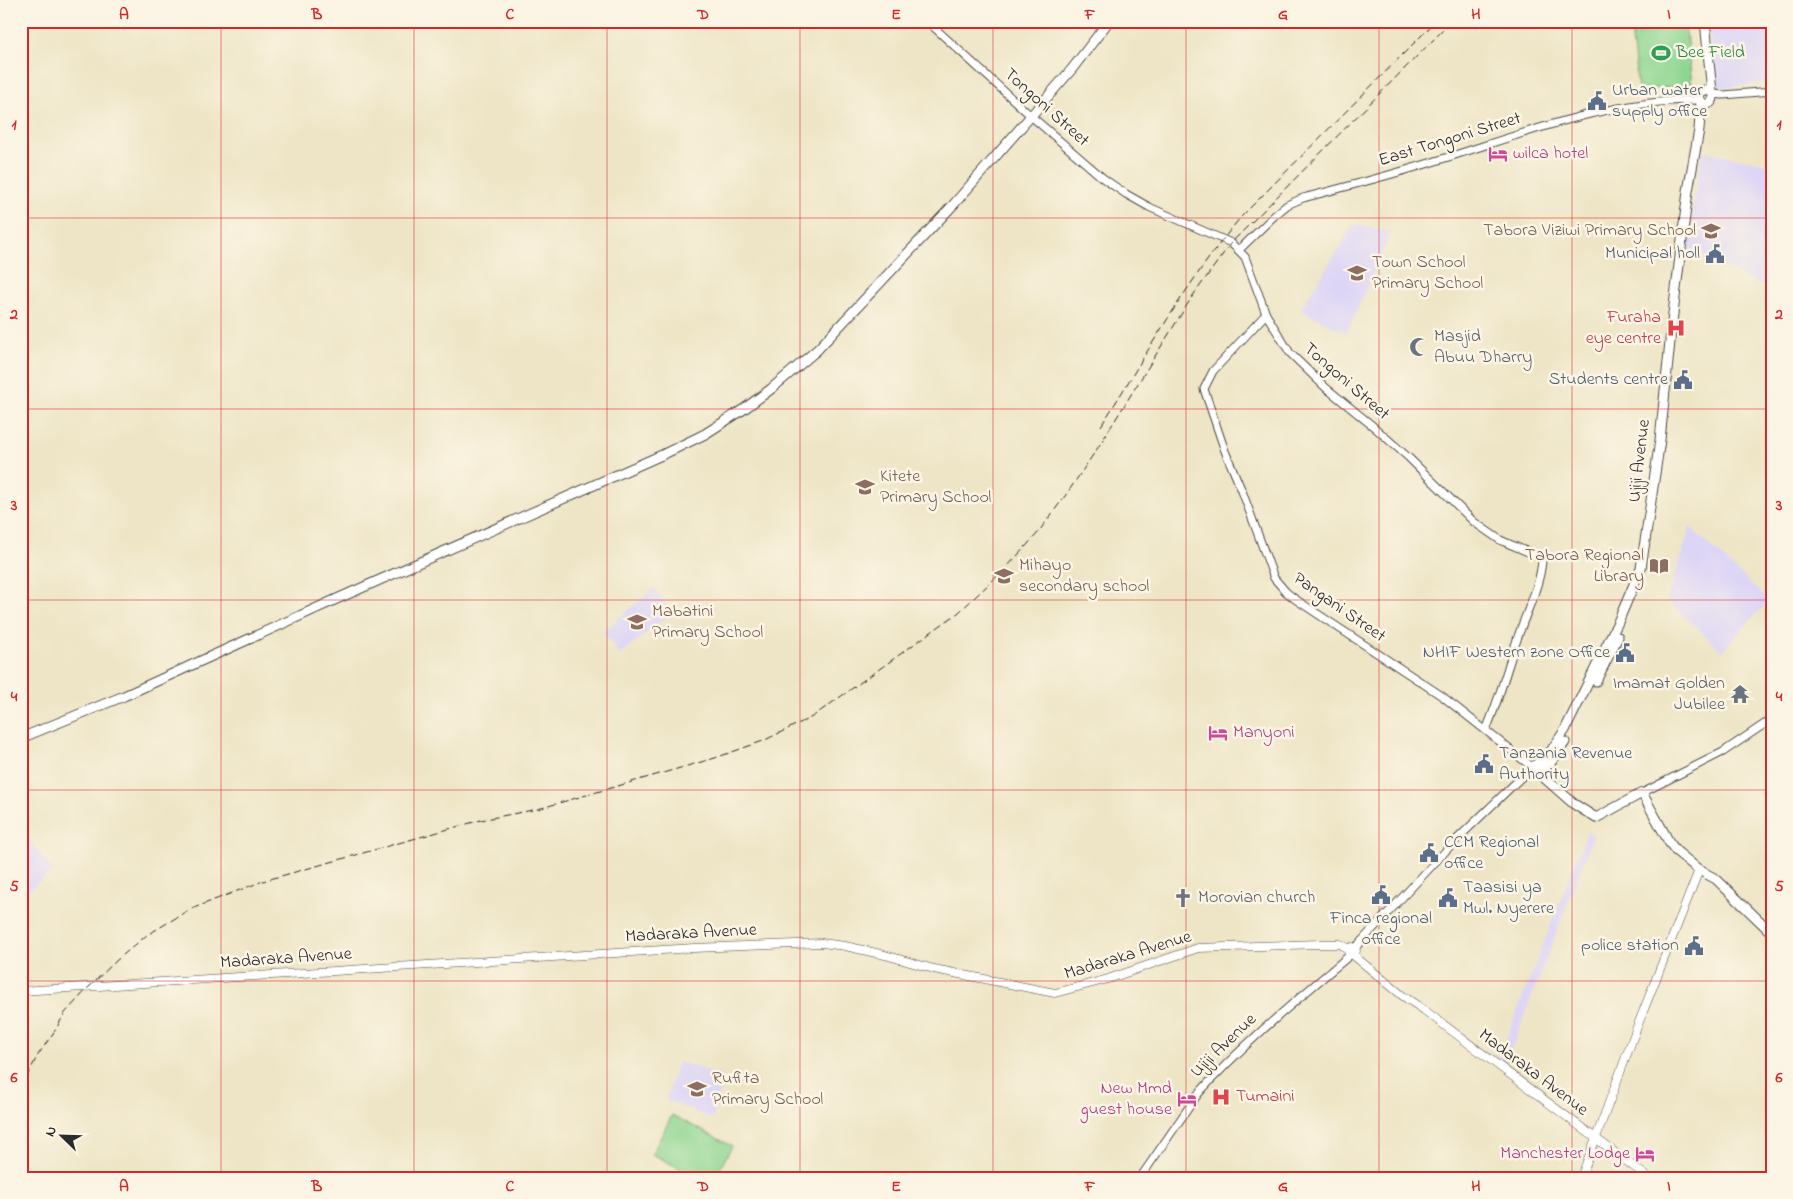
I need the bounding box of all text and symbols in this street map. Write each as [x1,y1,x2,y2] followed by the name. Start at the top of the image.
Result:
[119,3,129,27] text: A
[311,3,323,27] text: B
[506,3,515,27] text: C
[696,3,709,27] text: D
[891,3,901,27] text: E
[1084,3,1096,27] text: F
[1278,3,1288,27] text: G
[1471,3,1481,27] text: H
[1667,3,1671,27] text: I
[1675,40,1745,66] place label: Bee Field
[1650,42,1672,64] sports icon: Bee Field
[997,62,1095,154] street label: Tongoni Street
[1612,78,1708,125] place label: Urban water supply office
[1586,90,1608,112] public building icon: Urban water supply office
[1376,106,1525,175] street label: East Tongoni Street
[11,113,17,137] text: 1
[1776,113,1782,137] text: 1
[1513,141,1588,167] place label: wilca hotel
[1487,143,1509,165] hotel icon: wilca hotel
[1483,218,1696,244] place label: Tabora Viziwi Primary School
[1700,220,1722,242] school or university icon: Tabora Viziwi Primary School
[1605,241,1700,267] place label: Municipal holl
[1704,243,1726,265] public building icon: Municipal holl
[1372,250,1483,297] place label: Town School Primary School
[1346,262,1368,284] school or university icon: Town School Primary School
[9,303,18,327] text: 2
[1774,303,1783,327] text: 2
[1586,305,1662,352] place label: Furaha eye centre
[1665,317,1687,339] hospital icon: Furaha eye centre
[1434,324,1532,371] place label: Masjid Abuu Dharry
[1408,336,1430,358] mosque icon: Masjid Abuu Dharry
[1296,337,1395,428] street label: Tongoni Street
[1549,367,1669,393] place label: Students centre
[1672,369,1694,391] public building icon: Students centre
[1622,417,1658,504] street label: Ujiji Avenue
[880,464,991,511] place label: Kitete Primary School
[854,476,876,498] school or university icon: Kitete Primary School
[10,494,18,518] text: 3
[1775,494,1783,518] text: 3
[1525,543,1644,590] place label: Tabora Regional Library
[1019,553,1149,600] place label: Mihayo secondary school
[1648,555,1670,577] library icon: Tabora Regional Library
[993,565,1015,587] school or university icon: Mihayo secondary school
[1287,566,1391,650] street label: Pangani Street
[652,599,763,646] place label: Mabatini Primary School
[626,611,648,633] school or university icon: Mabatini Primary School
[1423,640,1611,666] place label: NHIF Western zone Office
[1614,642,1636,664] public building icon: NHIF Western zone Office
[1613,671,1726,718] place label: Imamat Golden Jubilee
[1729,683,1751,705] temple icon: Imamat Golden Jubilee
[10,685,18,709] text: 4
[1775,685,1783,709] text: 4
[1233,720,1295,746] place label: Manyoni
[1207,722,1229,744] hotel icon: Manyoni
[1499,741,1633,788] place label: Tanzania Revenue Authority
[1473,753,1495,775] public building icon: Tanzania Revenue Authority
[1444,830,1539,877] place label: CCM Regional office
[1418,842,1440,864] public building icon: CCM Regional office
[9,875,19,899] text: 5
[1463,875,1555,922] place label: Taasisi ya Mwl. Nyerere
[1774,875,1784,899] text: 5
[1370,884,1392,906] public building icon: Finca regional office
[1198,885,1315,911] place label: Morovian church
[1172,887,1194,909] church icon: Morovian church
[1437,887,1459,909] public building icon: Taasisi ya Mwl. Nyerere
[1329,906,1432,953] place label: Finca regional office
[625,918,758,950] street label: Madaraka Avenue
[1061,924,1196,988] street label: Madaraka Avenue
[1581,933,1679,959] place label: police station
[1683,935,1705,957] public building icon: police station
[219,941,354,977] street label: Madaraka Avenue
[1185,1007,1264,1084] street label: Ujiji Avenue
[1473,1023,1594,1124] street label: Madaraka Avenue
[9,1066,18,1090] text: 6
[712,1066,823,1113] place label: Rufita Primary School
[1774,1066,1783,1090] text: 6
[1080,1076,1173,1124] place label: New Mmd guest house
[686,1078,708,1100] school or university icon: Rufita Primary School
[1236,1084,1295,1110] place label: Tumaini
[1210,1086,1232,1108] hospital icon: Tumaini
[1176,1088,1198,1110] hotel icon: New Mmd guest house
[38,1112,88,1162] north arrow
[40,1123,63,1140] text: N
[1500,1141,1631,1168] place label: Manchester Lodge
[1634,1143,1656,1165] hotel icon: Manchester Lodge
[119,1175,129,1199] text: A
[311,1175,323,1199] text: B
[506,1175,515,1199] text: C
[696,1175,709,1199] text: D
[891,1175,901,1199] text: E
[1084,1175,1096,1199] text: F
[1278,1175,1288,1199] text: G
[1471,1175,1481,1199] text: H
[1667,1175,1671,1199] text: I

